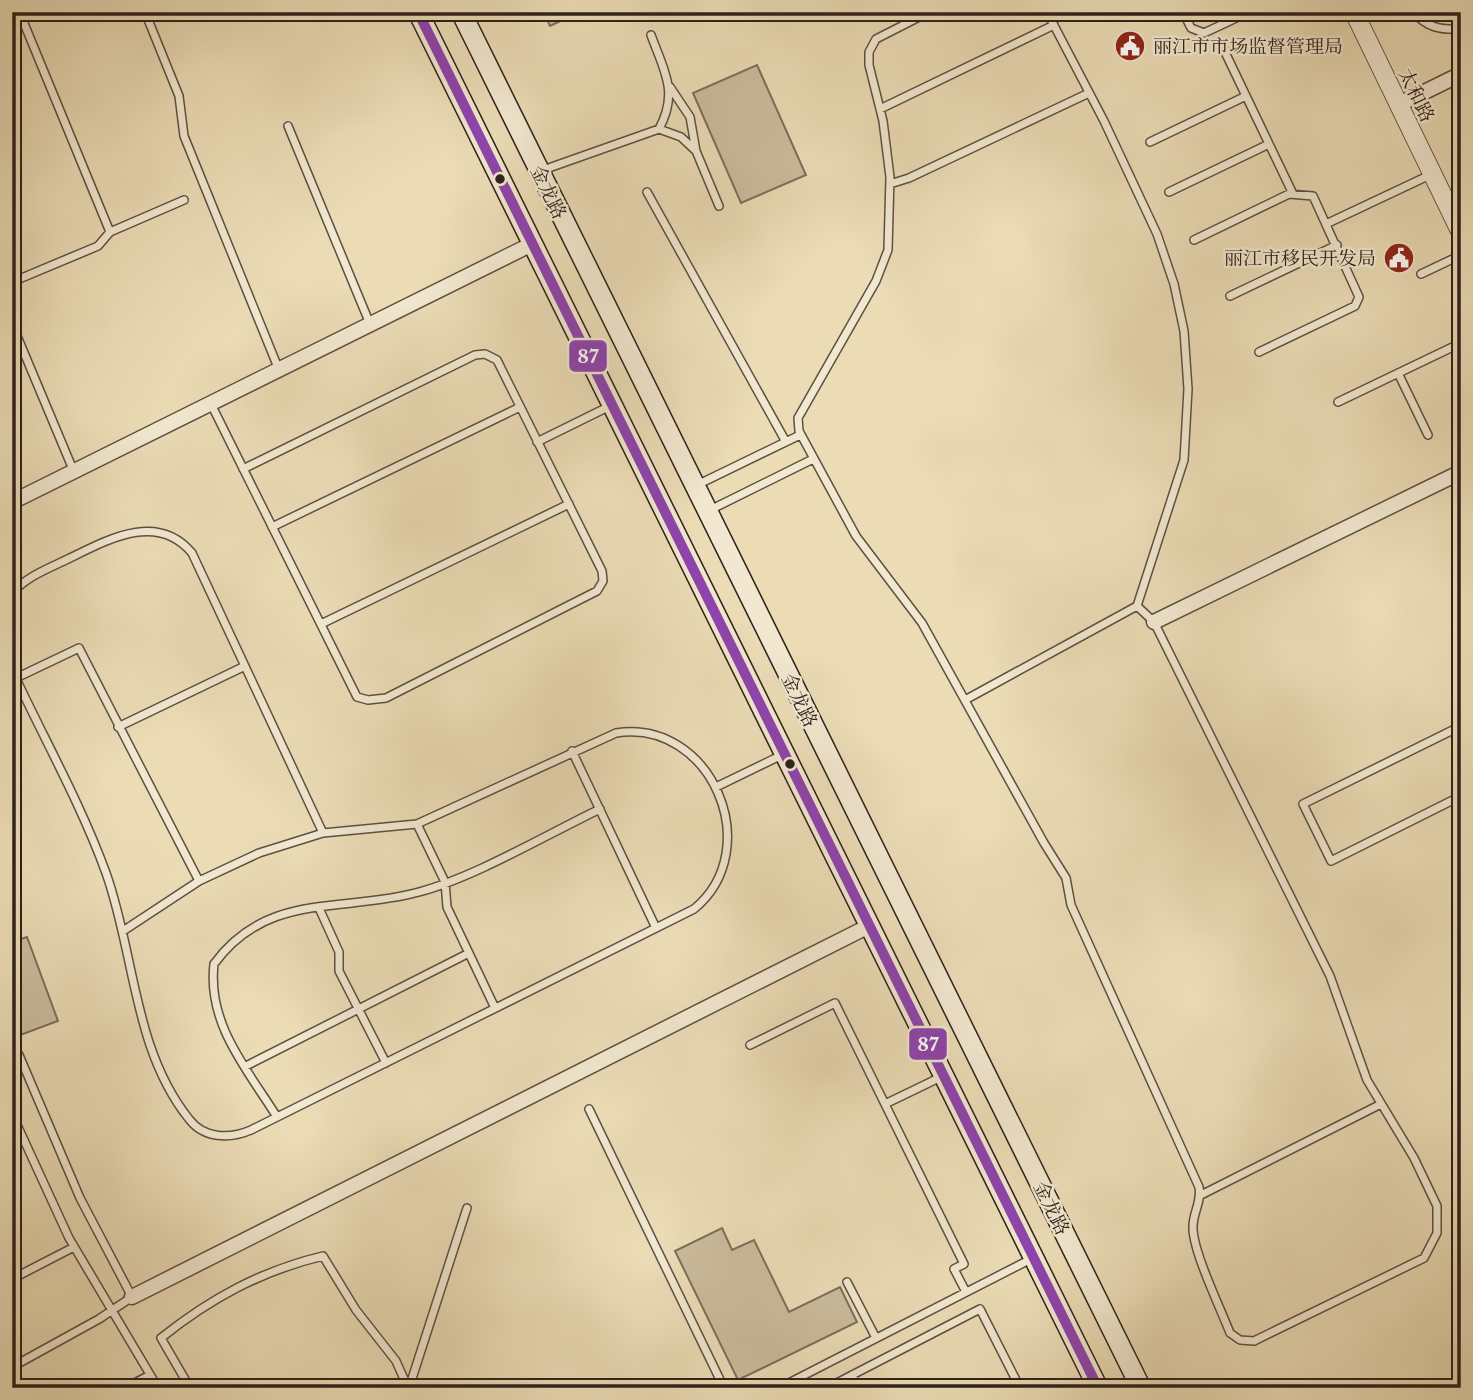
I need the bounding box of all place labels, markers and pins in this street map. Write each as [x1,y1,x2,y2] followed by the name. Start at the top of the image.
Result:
[1113,29,1147,63] public building icon: 丽江市市场监督管理局
[1153,35,1343,58] place label: 丽江市市场监督管理局
[493,172,507,186] unlabelled marker
[1382,241,1416,275] public building icon: 丽江市移民开发局
[1224,247,1376,270] place label: 丽江市移民开发局
[783,757,797,771] unlabelled marker

